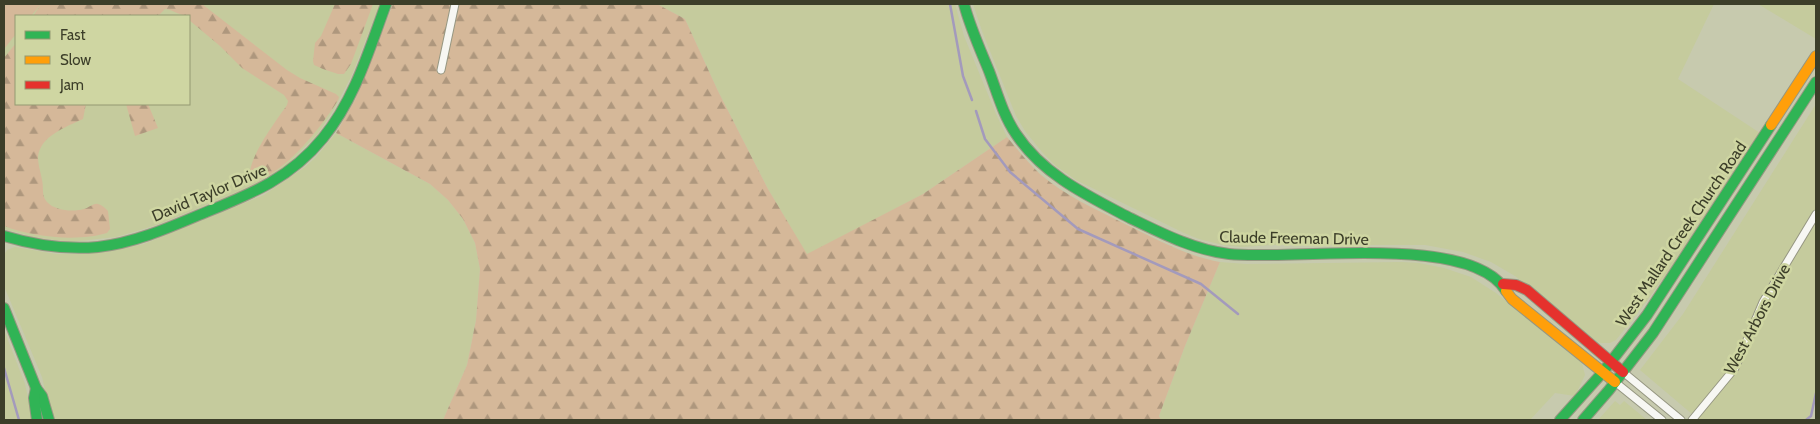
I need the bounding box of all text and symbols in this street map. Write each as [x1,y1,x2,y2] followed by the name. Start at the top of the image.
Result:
[15,15,190,105] legend
[60,26,85,44] text: Fast
[60,51,91,69] text: Slow
[59,76,84,94] text: Jam
[1612,138,1750,330] street label: West Mallard Creek Church Road
[149,160,269,226] street label: David Taylor Drive
[1219,227,1369,249] street label: Claude Freeman Drive
[1720,261,1794,377] street label: West Arbors Drive

